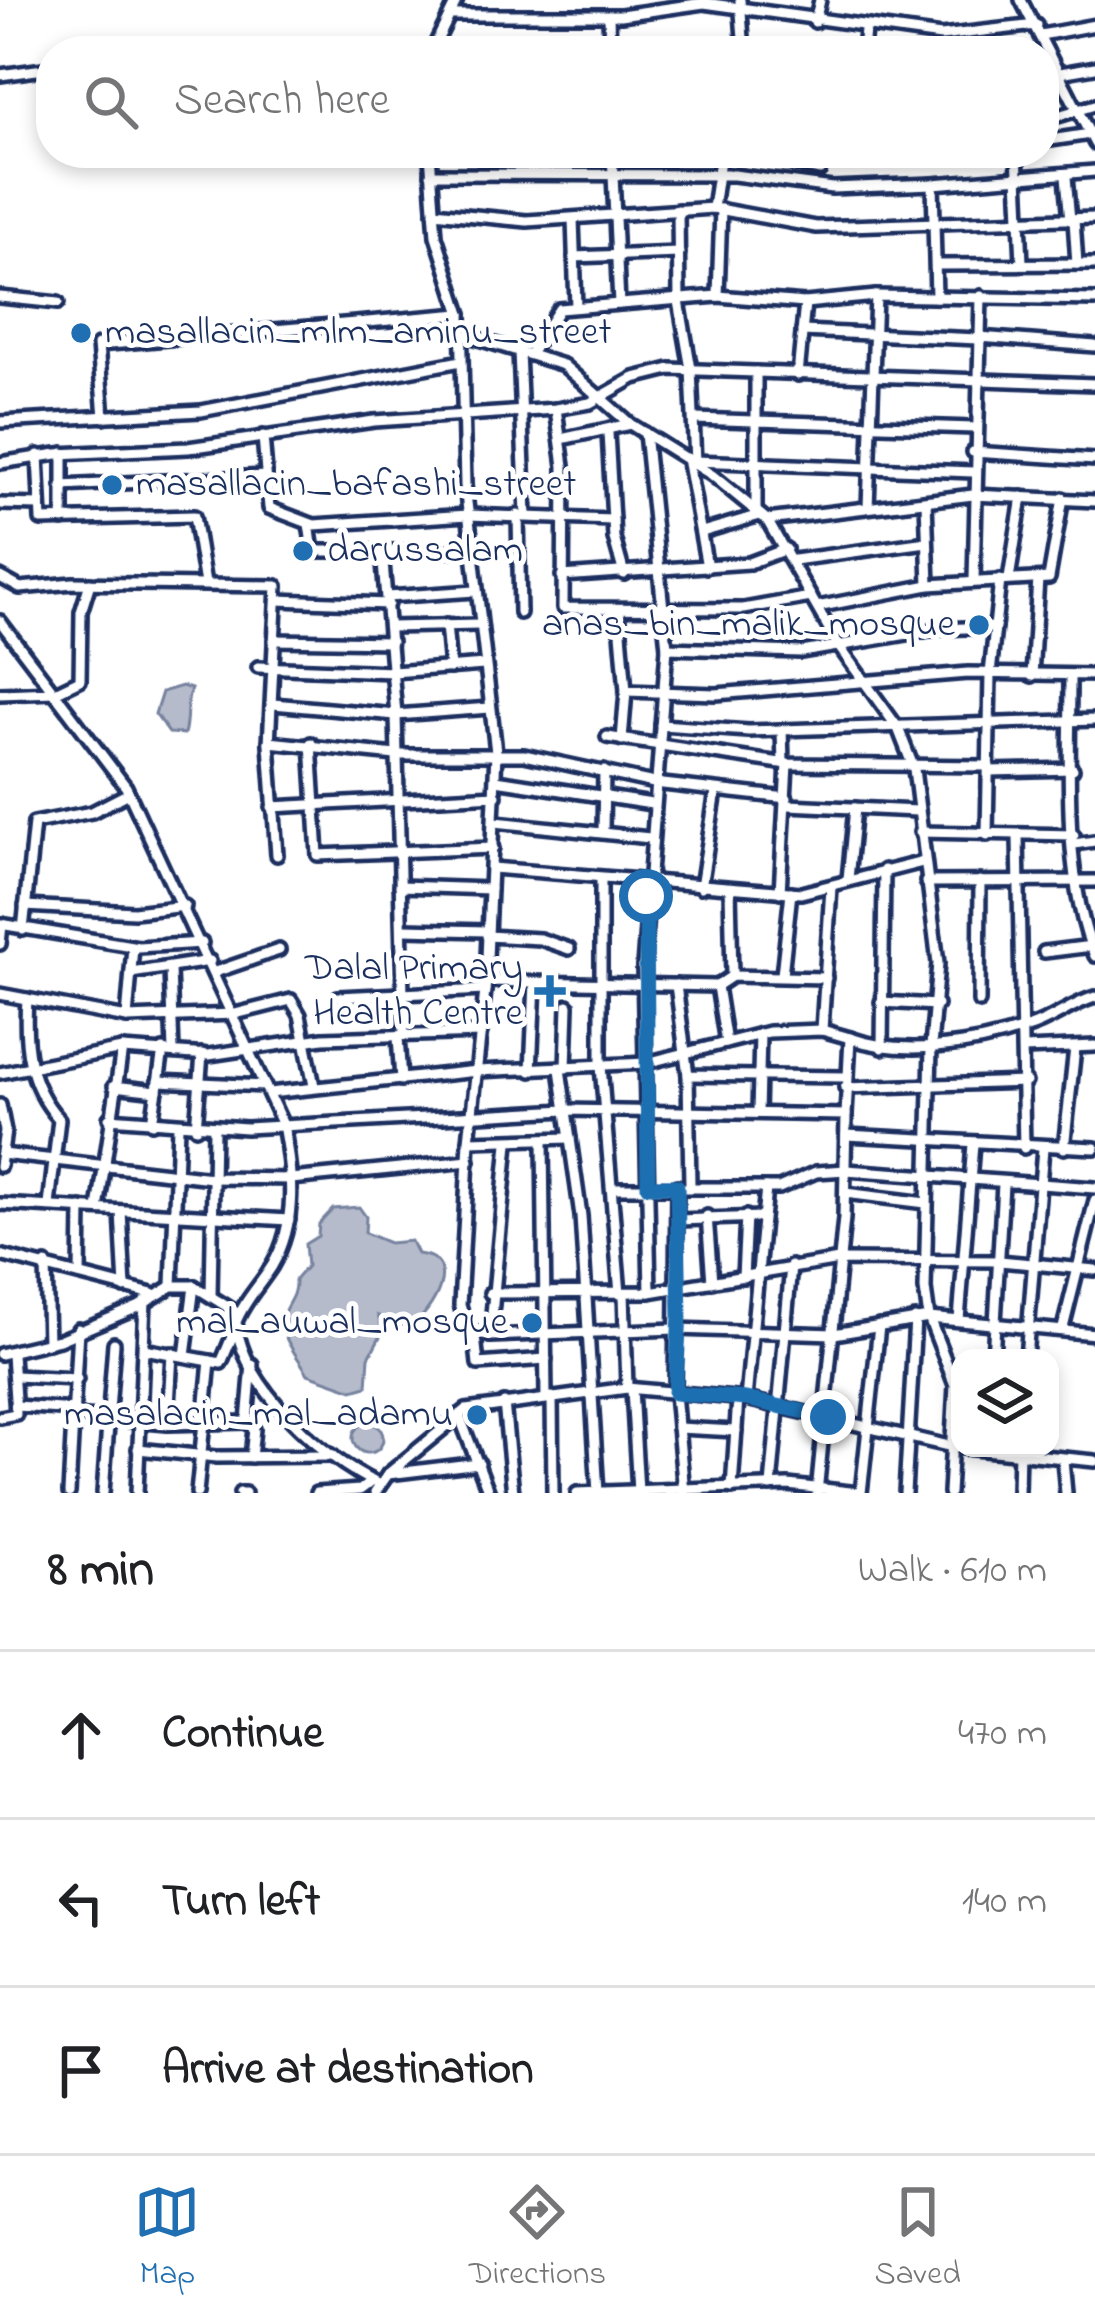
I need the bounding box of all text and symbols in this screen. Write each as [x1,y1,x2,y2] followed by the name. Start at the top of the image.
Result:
[36,36,1059,168] search box
[78,69,144,135] icon: search
[174,69,390,135] text: Search here
[105,305,612,362] place label: masallacin_mlm_aminu_street
[68,320,94,346] marker: masallacin_mlm_aminu_street
[136,457,576,514] place label: masallacin_bafashi_street
[99,472,125,498] marker: masallacin_bafashi_street
[327,523,523,580] place label: darussalam
[290,538,316,564] marker: darussalam
[542,597,956,654] place label: anas_bin_malik_mosque
[966,612,992,638] marker: anas_bin_malik_mosque
[619,869,673,923] route start
[304,941,524,1043] place label: Dalal Primary Health Centre
[534,975,566,1007] marker: Dalal Primary Health Centre
[176,1295,509,1352] place label: mal_auwal_mosque
[519,1310,545,1336] marker: mal_auwal_mosque
[951,1349,1059,1457] map controls
[951,1349,1059,1457] button: layers
[64,1387,453,1444] place label: masalacin_mal_adamu
[801,1390,855,1444] route end
[464,1402,490,1428] marker: masalacin_mal_adamu
[48,1534,154,1609] text: 8 min
[858,1543,1047,1600] text: Walk · 610 m
[48,1702,114,1768] icon: ahead
[162,1702,323,1768] text: Continue
[958,1706,1047,1763] text: 470 m
[48,1870,114,1936] icon: left
[162,1870,320,1936] text: Turn left
[962,1874,1047,1931] text: 140 m
[48,2038,114,2104] icon: arrive
[162,2038,533,2104] text: Arrive at destination
[134,2179,200,2299] tab: Map
[469,2179,606,2299] tab: Directions
[875,2179,961,2299] tab: Saved

